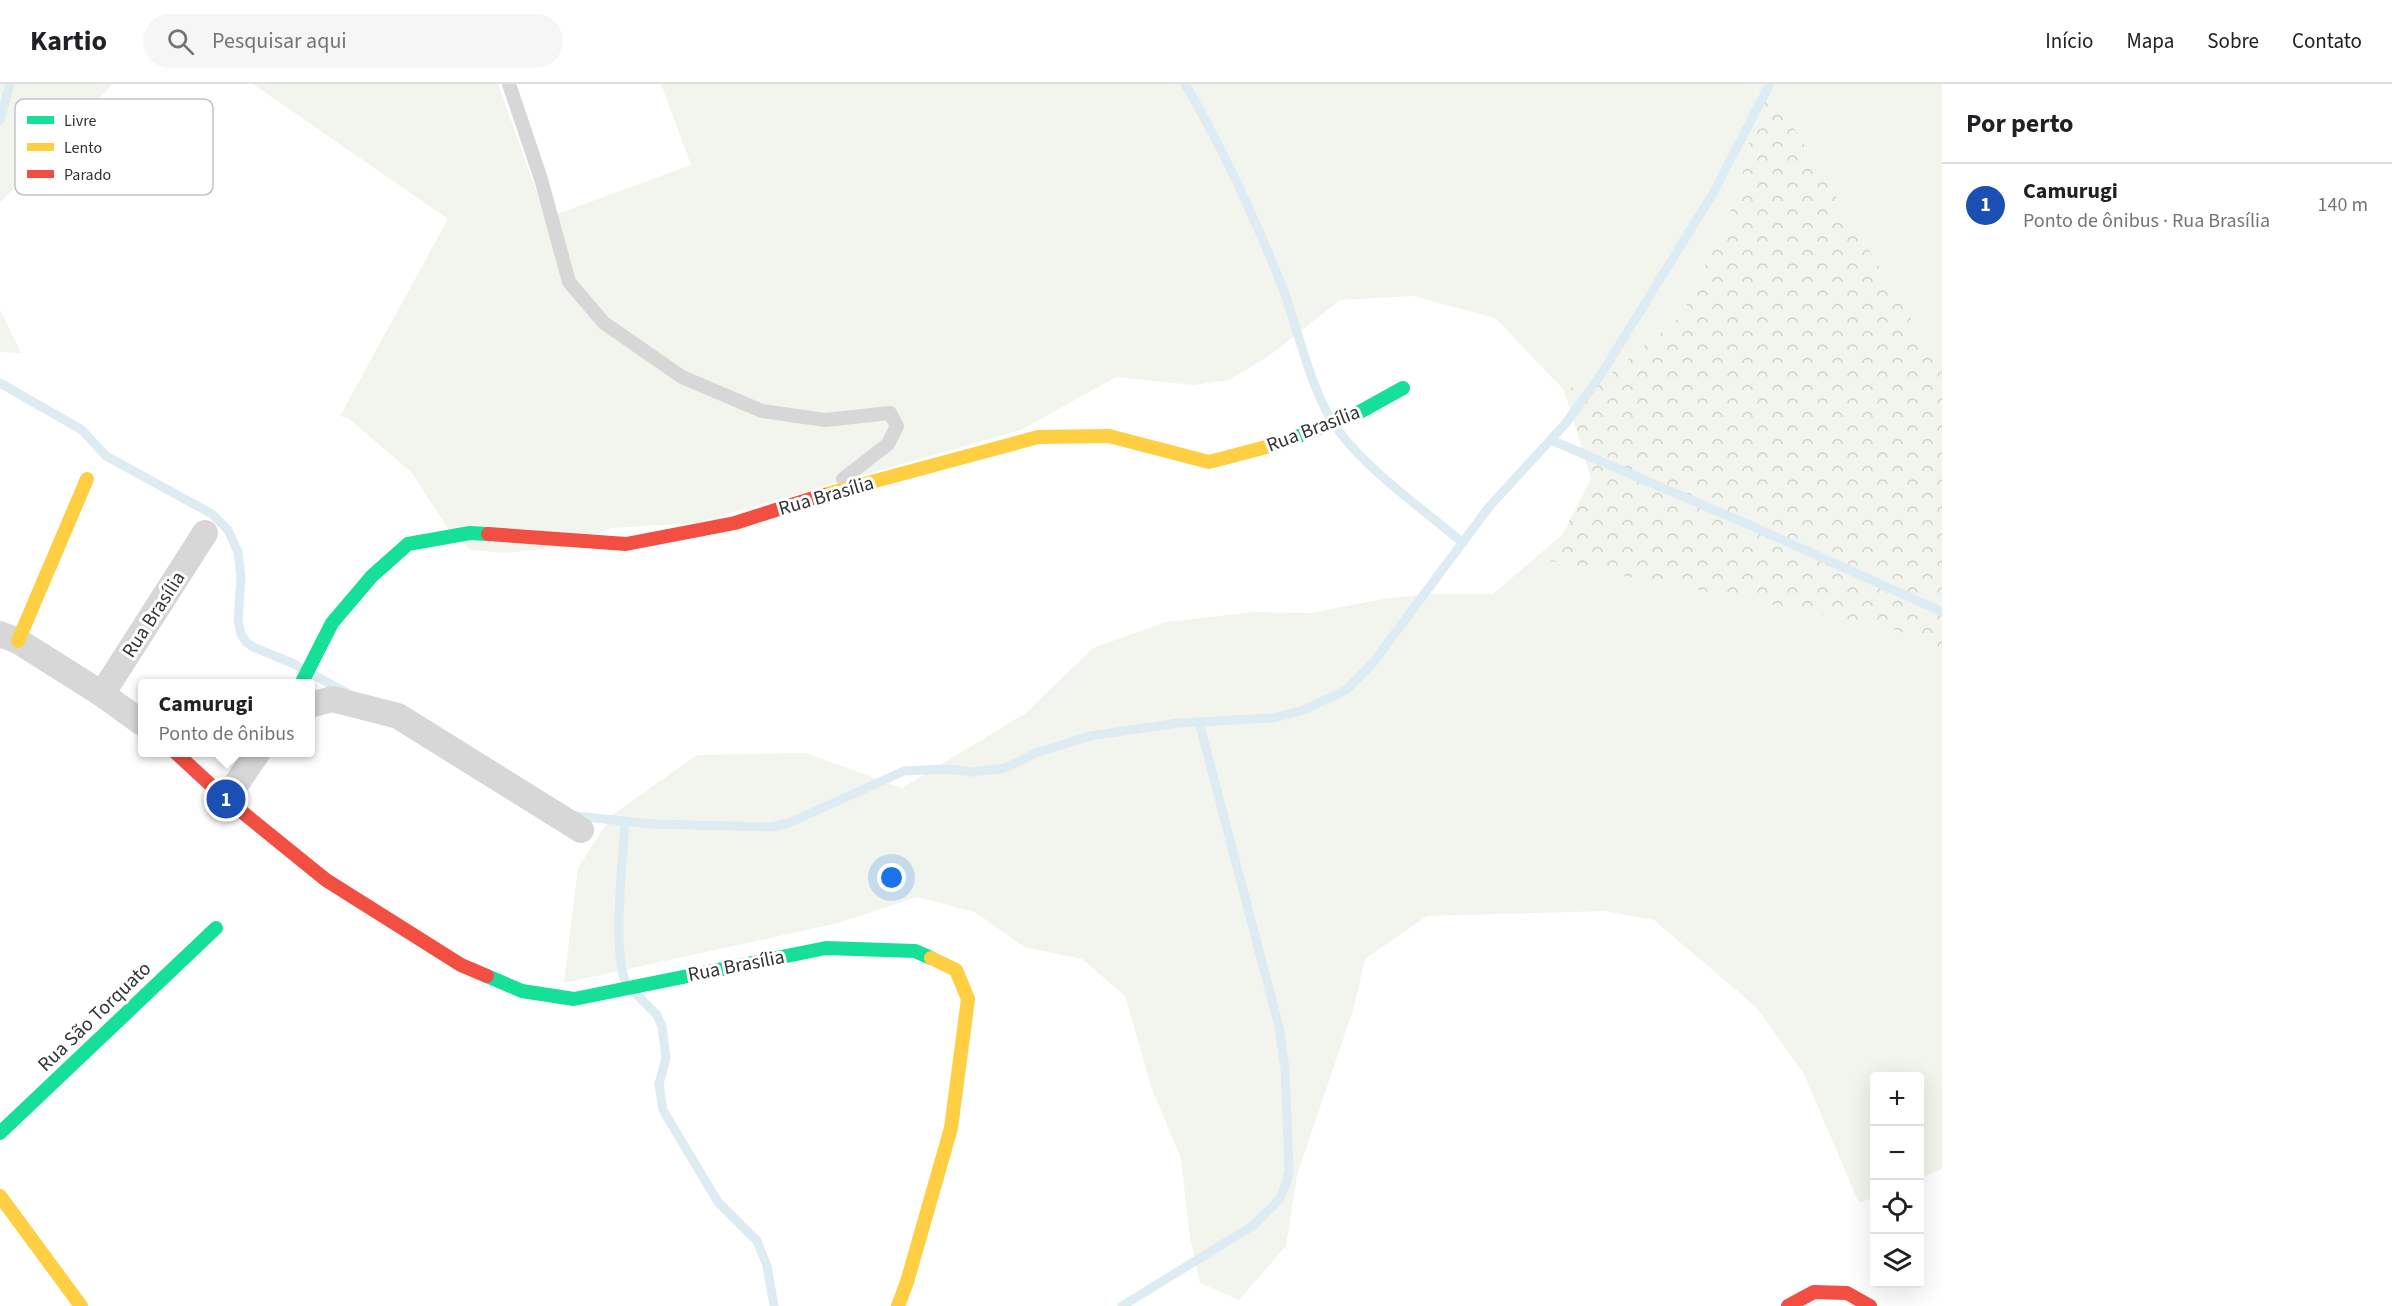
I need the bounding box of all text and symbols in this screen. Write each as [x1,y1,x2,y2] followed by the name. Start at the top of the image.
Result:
[143,14,563,68] search box
[30,21,107,61] text: Kartio
[164,25,197,58] icon: search
[212,25,347,57] text: Pesquisar aqui
[2045,26,2093,56] text: Início
[2126,26,2174,56] text: Mapa
[2207,26,2259,56] text: Sobre
[2292,26,2362,56] text: Contato
[15,99,213,195] legend
[1966,105,2074,142] text: Por perto
[64,110,97,132] text: Livre
[64,137,102,159] text: Lento
[64,164,111,186] text: Parado
[2023,175,2118,207] text: Camurugi
[1980,191,1991,219] text: 1
[2318,191,2368,219] text: 140 m
[2023,207,2270,235] text: Ponto de ônibus · Rua Brasília
[1263,398,1364,460] street label: Rua Brasília
[775,469,877,523] street label: Rua Brasília
[115,566,192,663] street label: Rua Brasília
[138,679,315,757] popup
[159,688,253,720] text: Camurugi
[159,720,295,748] text: Ponto de ônibus
[206,776,246,822] pin: 1
[877,863,906,892] your location
[685,943,787,989] street label: Rua Brasília
[32,955,158,1078] street label: Rua São Torquato
[1870,1072,1924,1288] map controls
[1870,1072,1924,1126] button: +
[1870,1126,1924,1180] button: −
[1870,1180,1924,1234] button: locate
[1870,1234,1924,1288] button: layers

